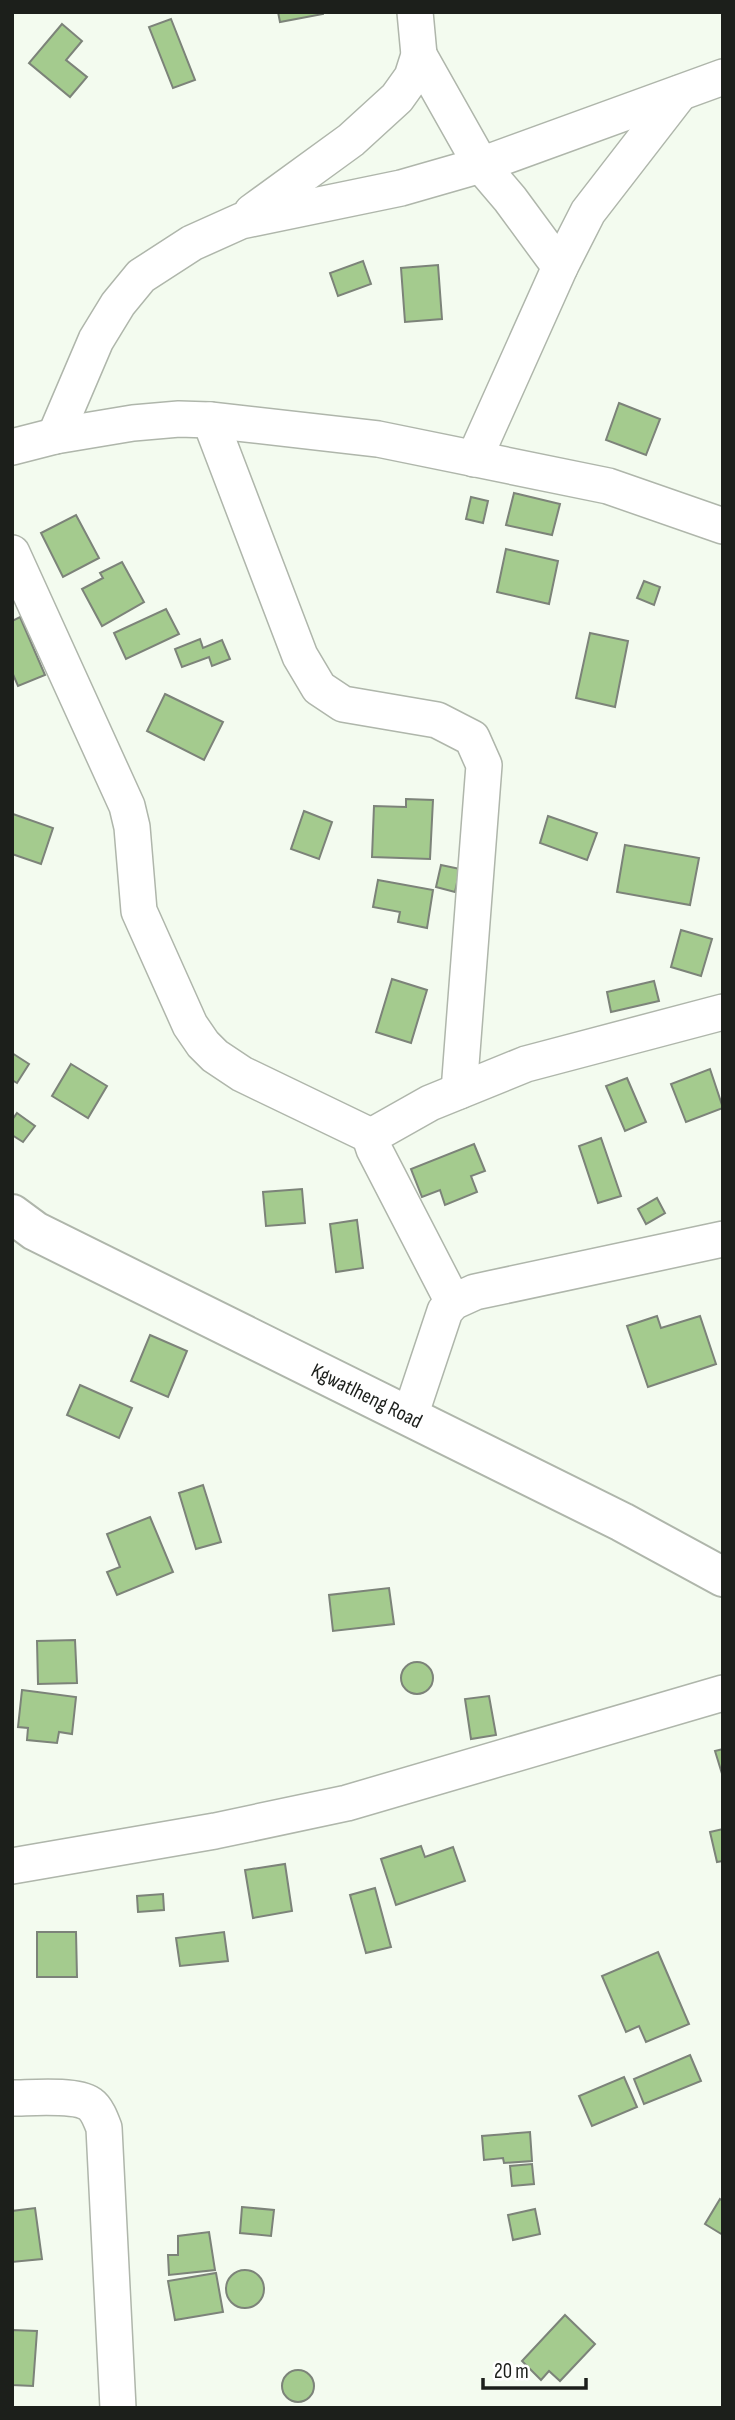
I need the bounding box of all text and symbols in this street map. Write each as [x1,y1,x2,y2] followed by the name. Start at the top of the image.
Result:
[307,1358,426,1434] street label: Kgwatlheng Road
[483,2346,586,2390] scale bar
[494,2359,529,2384] text: 20 m

